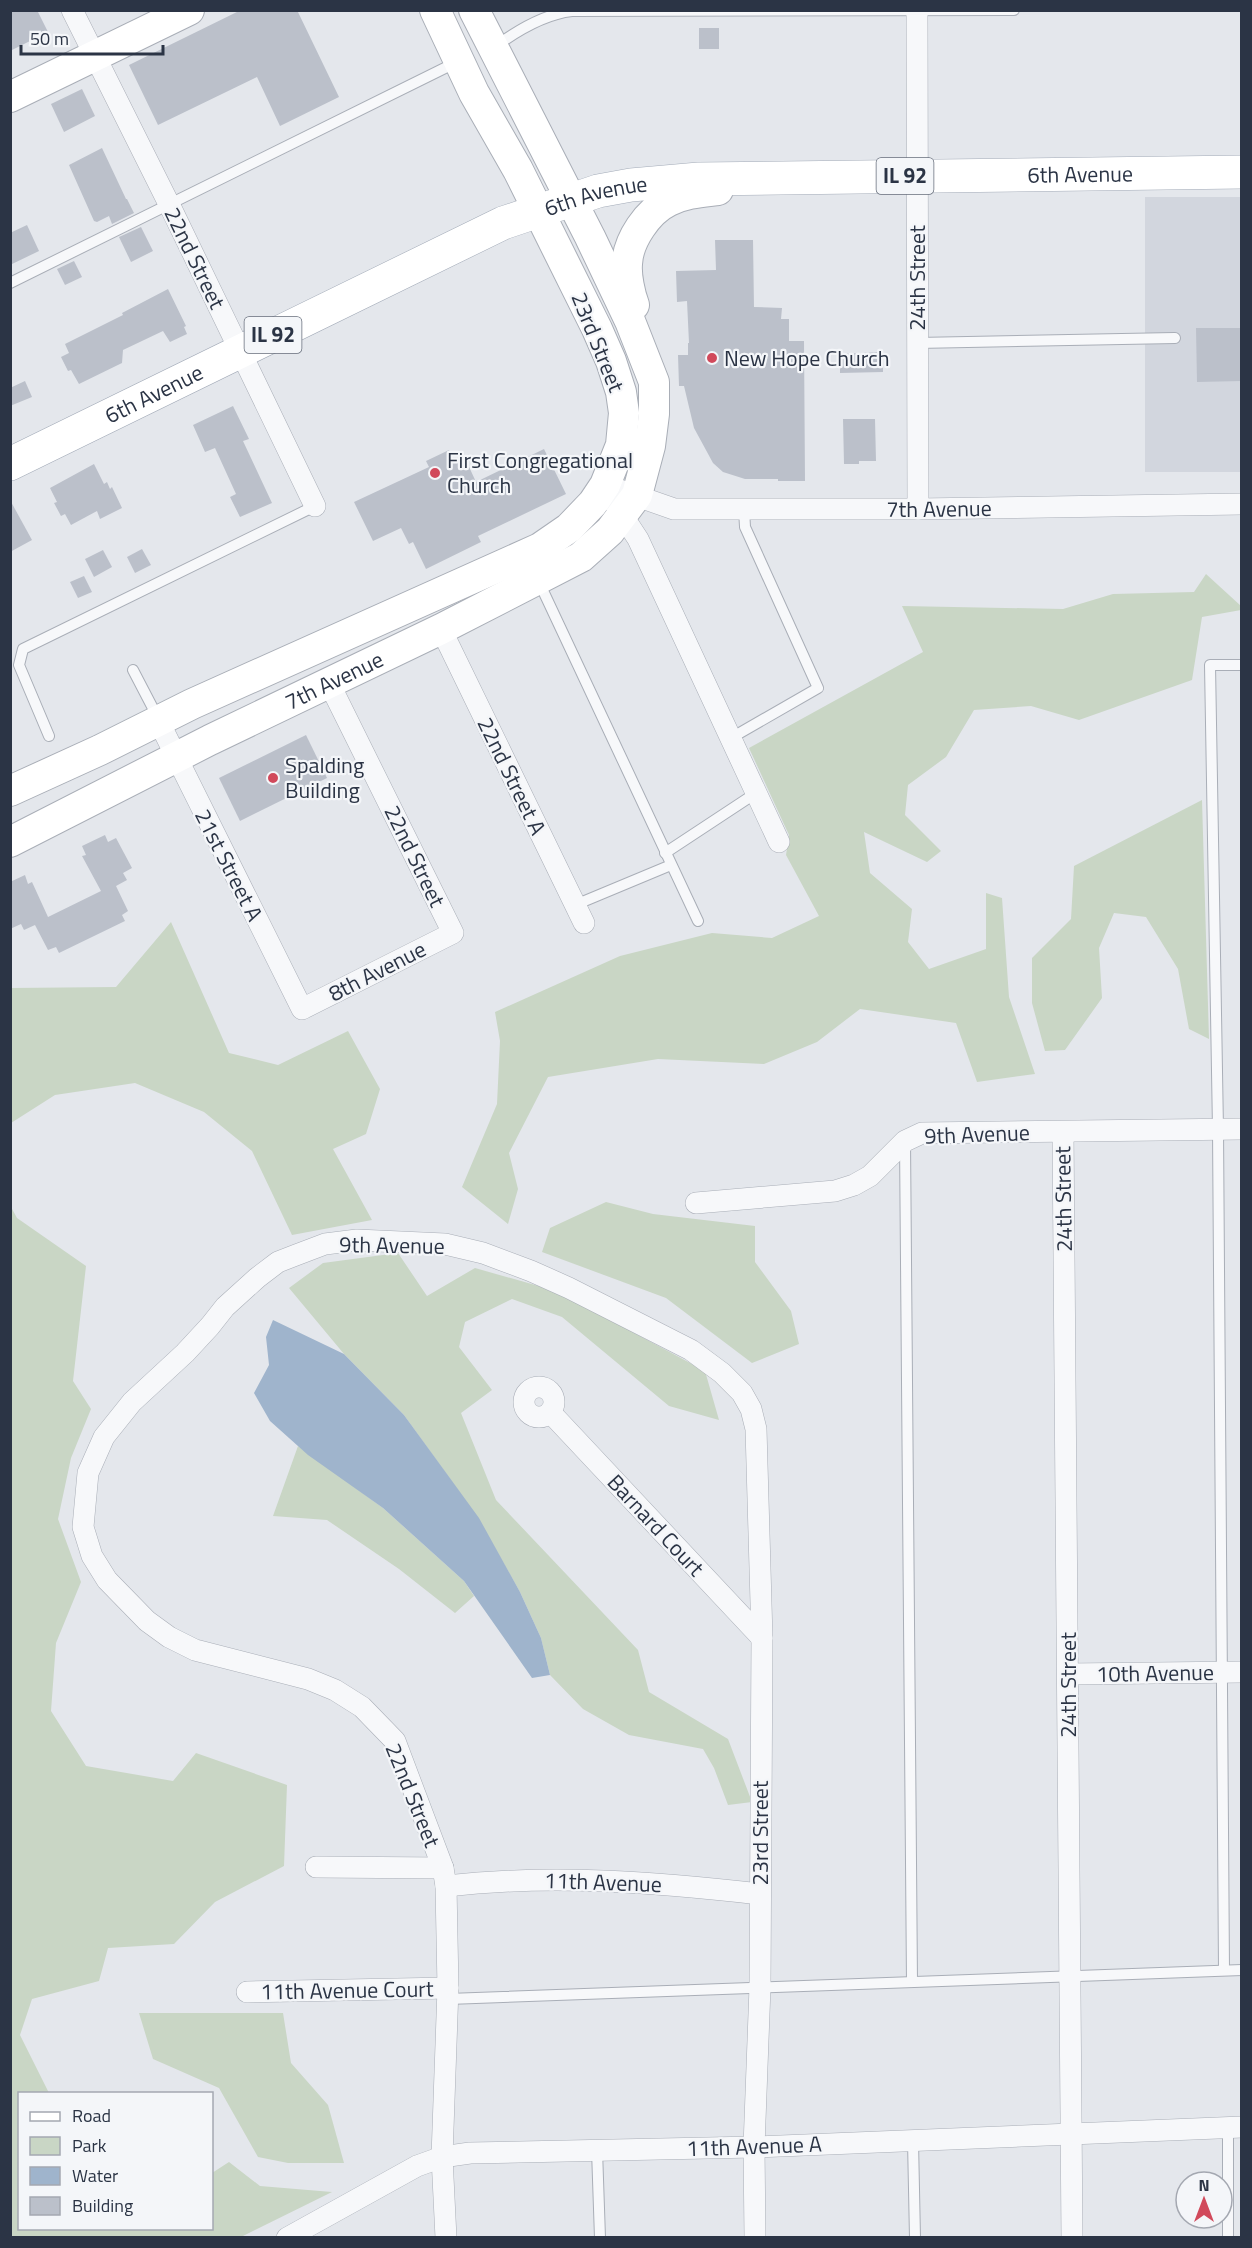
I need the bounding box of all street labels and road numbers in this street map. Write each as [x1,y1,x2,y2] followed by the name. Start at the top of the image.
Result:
[1027,156,1133,192] street label: 6th Avenue
[876,158,934,194] road number: IL 92
[540,167,649,225] street label: 6th Avenue
[156,201,234,315] street label: 22nd Street
[900,225,934,331] street label: 24th Street
[563,287,634,397] street label: 23rd Street
[244,317,302,353] road number: IL 92
[99,355,209,432] street label: 6th Avenue
[886,491,992,526] street label: 7th Avenue
[279,642,389,719] street label: 7th Avenue
[469,711,555,841] street label: 22nd Street A
[376,799,454,913] street label: 22nd Street
[186,803,272,927] street label: 21st Street A
[322,932,432,1010] street label: 8th Avenue
[924,1115,1030,1153] street label: 9th Avenue
[1045,1146,1081,1252] street label: 24th Street
[339,1227,445,1263] street label: 9th Avenue
[600,1466,713,1584] street label: Barnard Court
[1051,1632,1085,1738] street label: 24th Street
[1096,1655,1214,1691] street label: 10th Avenue
[377,1738,449,1852] street label: 22nd Street
[743,1780,777,1886] street label: 23rd Street
[544,1863,662,1901] street label: 11th Avenue
[260,1971,434,2009] street label: 11th Avenue Court
[686,2127,822,2165] street label: 11th Avenue A

